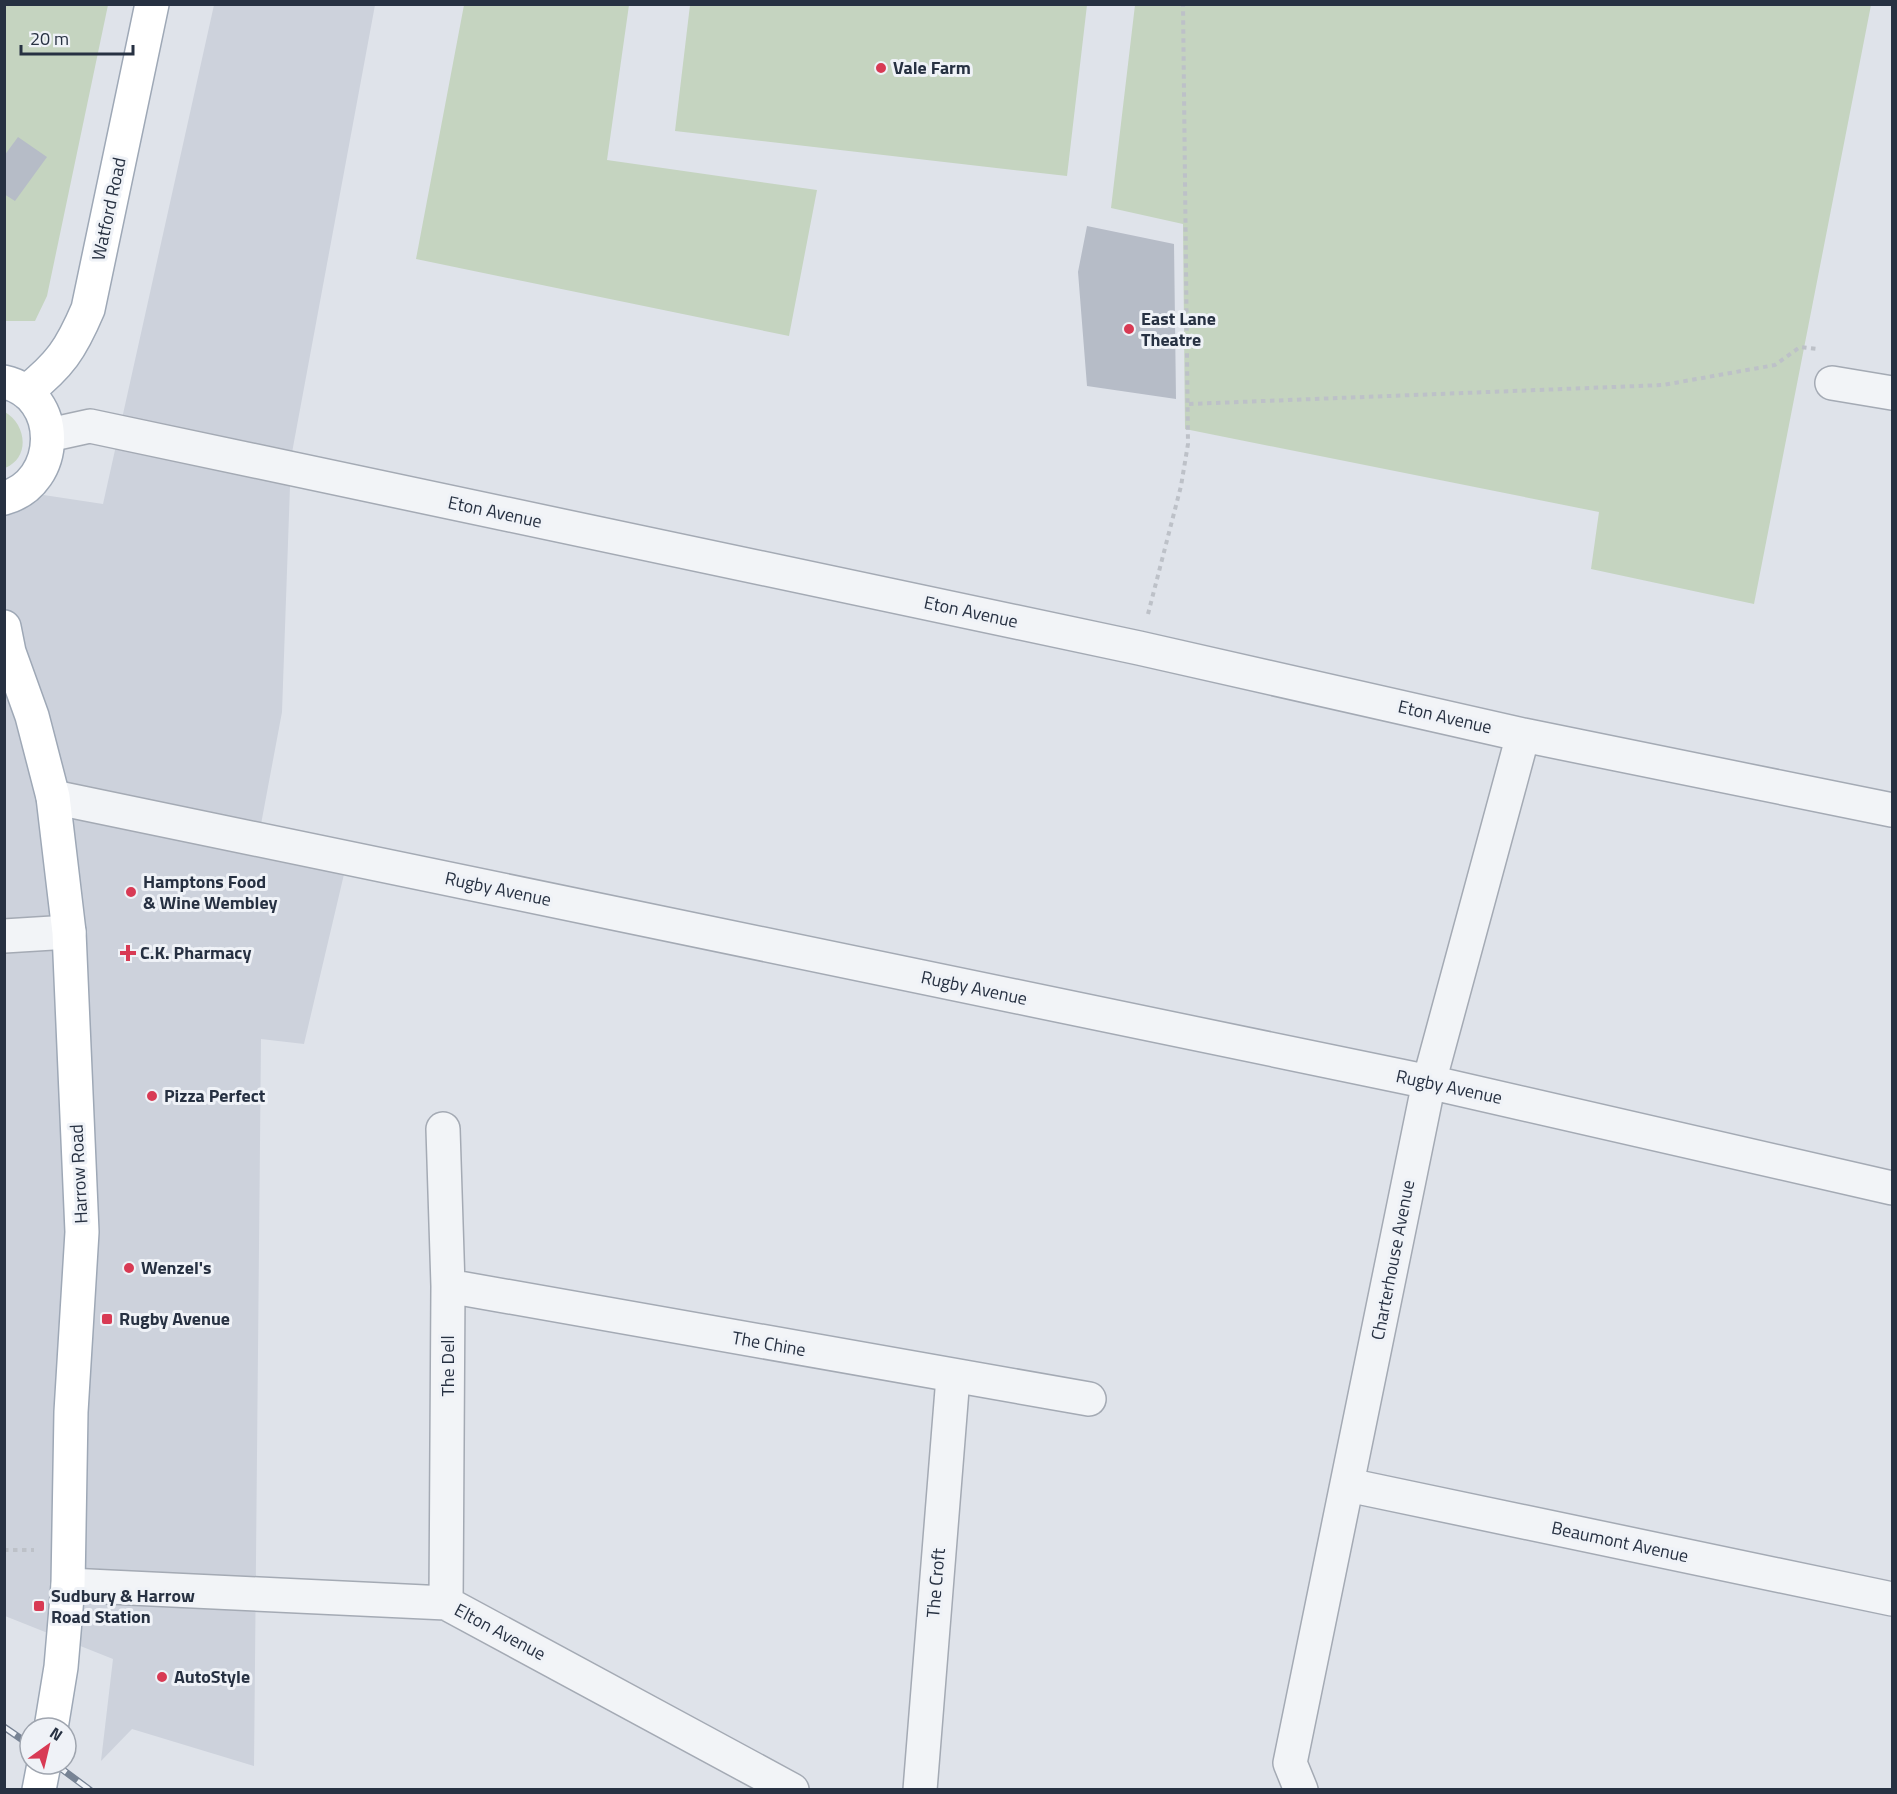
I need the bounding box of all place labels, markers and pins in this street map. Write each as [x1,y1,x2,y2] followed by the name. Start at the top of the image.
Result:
[893,54,971,81] place label: Vale Farm
[874,61,888,75] marker: Vale Farm
[1141,305,1216,353] place label: East Lane Theatre
[1122,322,1136,336] marker: East Lane Theatre
[143,868,277,916] place label: Hamptons Food & Wine Wembley
[124,885,138,899] marker: Hamptons Food & Wine Wembley
[140,939,251,966] place label: C.K. Pharmacy
[121,946,135,960] marker: C.K. Pharmacy
[164,1082,266,1109] place label: Pizza Perfect
[145,1089,159,1103] marker: Pizza Perfect
[141,1254,212,1281] place label: Wenzel's
[122,1261,136,1275] marker: Wenzel's
[119,1305,230,1332] place label: Rugby Avenue
[100,1312,114,1326] marker: Rugby Avenue
[51,1582,195,1630] place label: Sudbury & Harrow Road Station
[32,1599,46,1613] marker: Sudbury & Harrow Road Station
[174,1663,250,1690] place label: AutoStyle
[155,1670,169,1684] marker: AutoStyle

